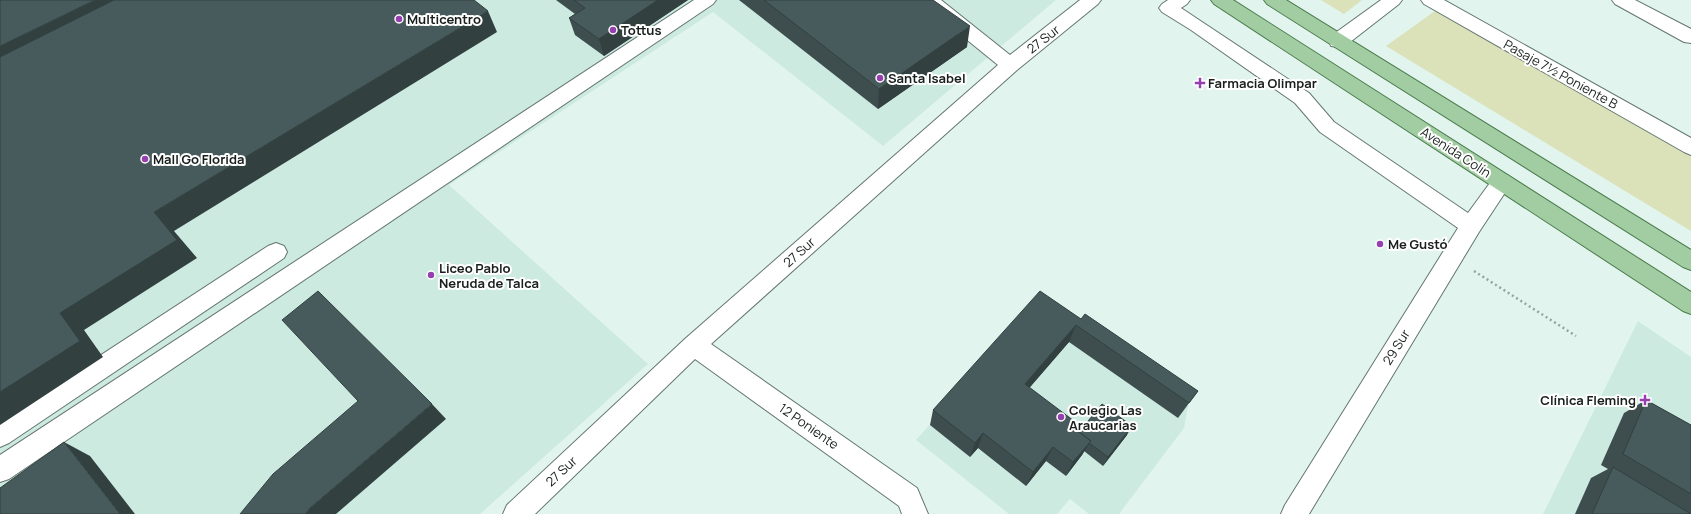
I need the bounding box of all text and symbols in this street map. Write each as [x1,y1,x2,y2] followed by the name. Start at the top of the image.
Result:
[407,10,481,28] place label: Multicentro
[394,14,404,24] marker: Multicentro
[1023,20,1063,57] street label: 27 Sur
[621,21,662,39] place label: Tottus
[608,25,618,35] marker: Tottus
[1501,35,1621,113] street label: Pasaje 7½ Poniente B
[888,69,966,87] place label: Santa Isabel
[875,73,885,83] marker: Santa Isabel
[1208,74,1317,92] place label: Farmacia Olimpar
[1195,78,1205,88] marker: Farmacia Olimpar
[1417,123,1495,181] street label: Avenida Colín
[153,150,244,168] place label: Mall Go Florida
[140,154,150,164] marker: Mall Go Florida
[779,233,819,271] street label: 27 Sur
[1388,235,1448,253] place label: Me Gustó
[1375,239,1385,249] marker: Me Gustó
[439,259,539,292] place label: Liceo Pablo Neruda de Talca
[426,270,436,280] marker: Liceo Pablo Neruda de Talca
[1378,326,1414,368] street label: 29 Sur
[1540,391,1636,409] place label: Clínica Fleming
[1639,394,1651,406] marker: Clínica Fleming
[776,399,843,453] street label: 12 Poniente
[1069,401,1142,434] place label: Colegio Las Araucarias
[1056,412,1066,422] marker: Colegio Las Araucarias
[541,452,581,490] street label: 27 Sur

